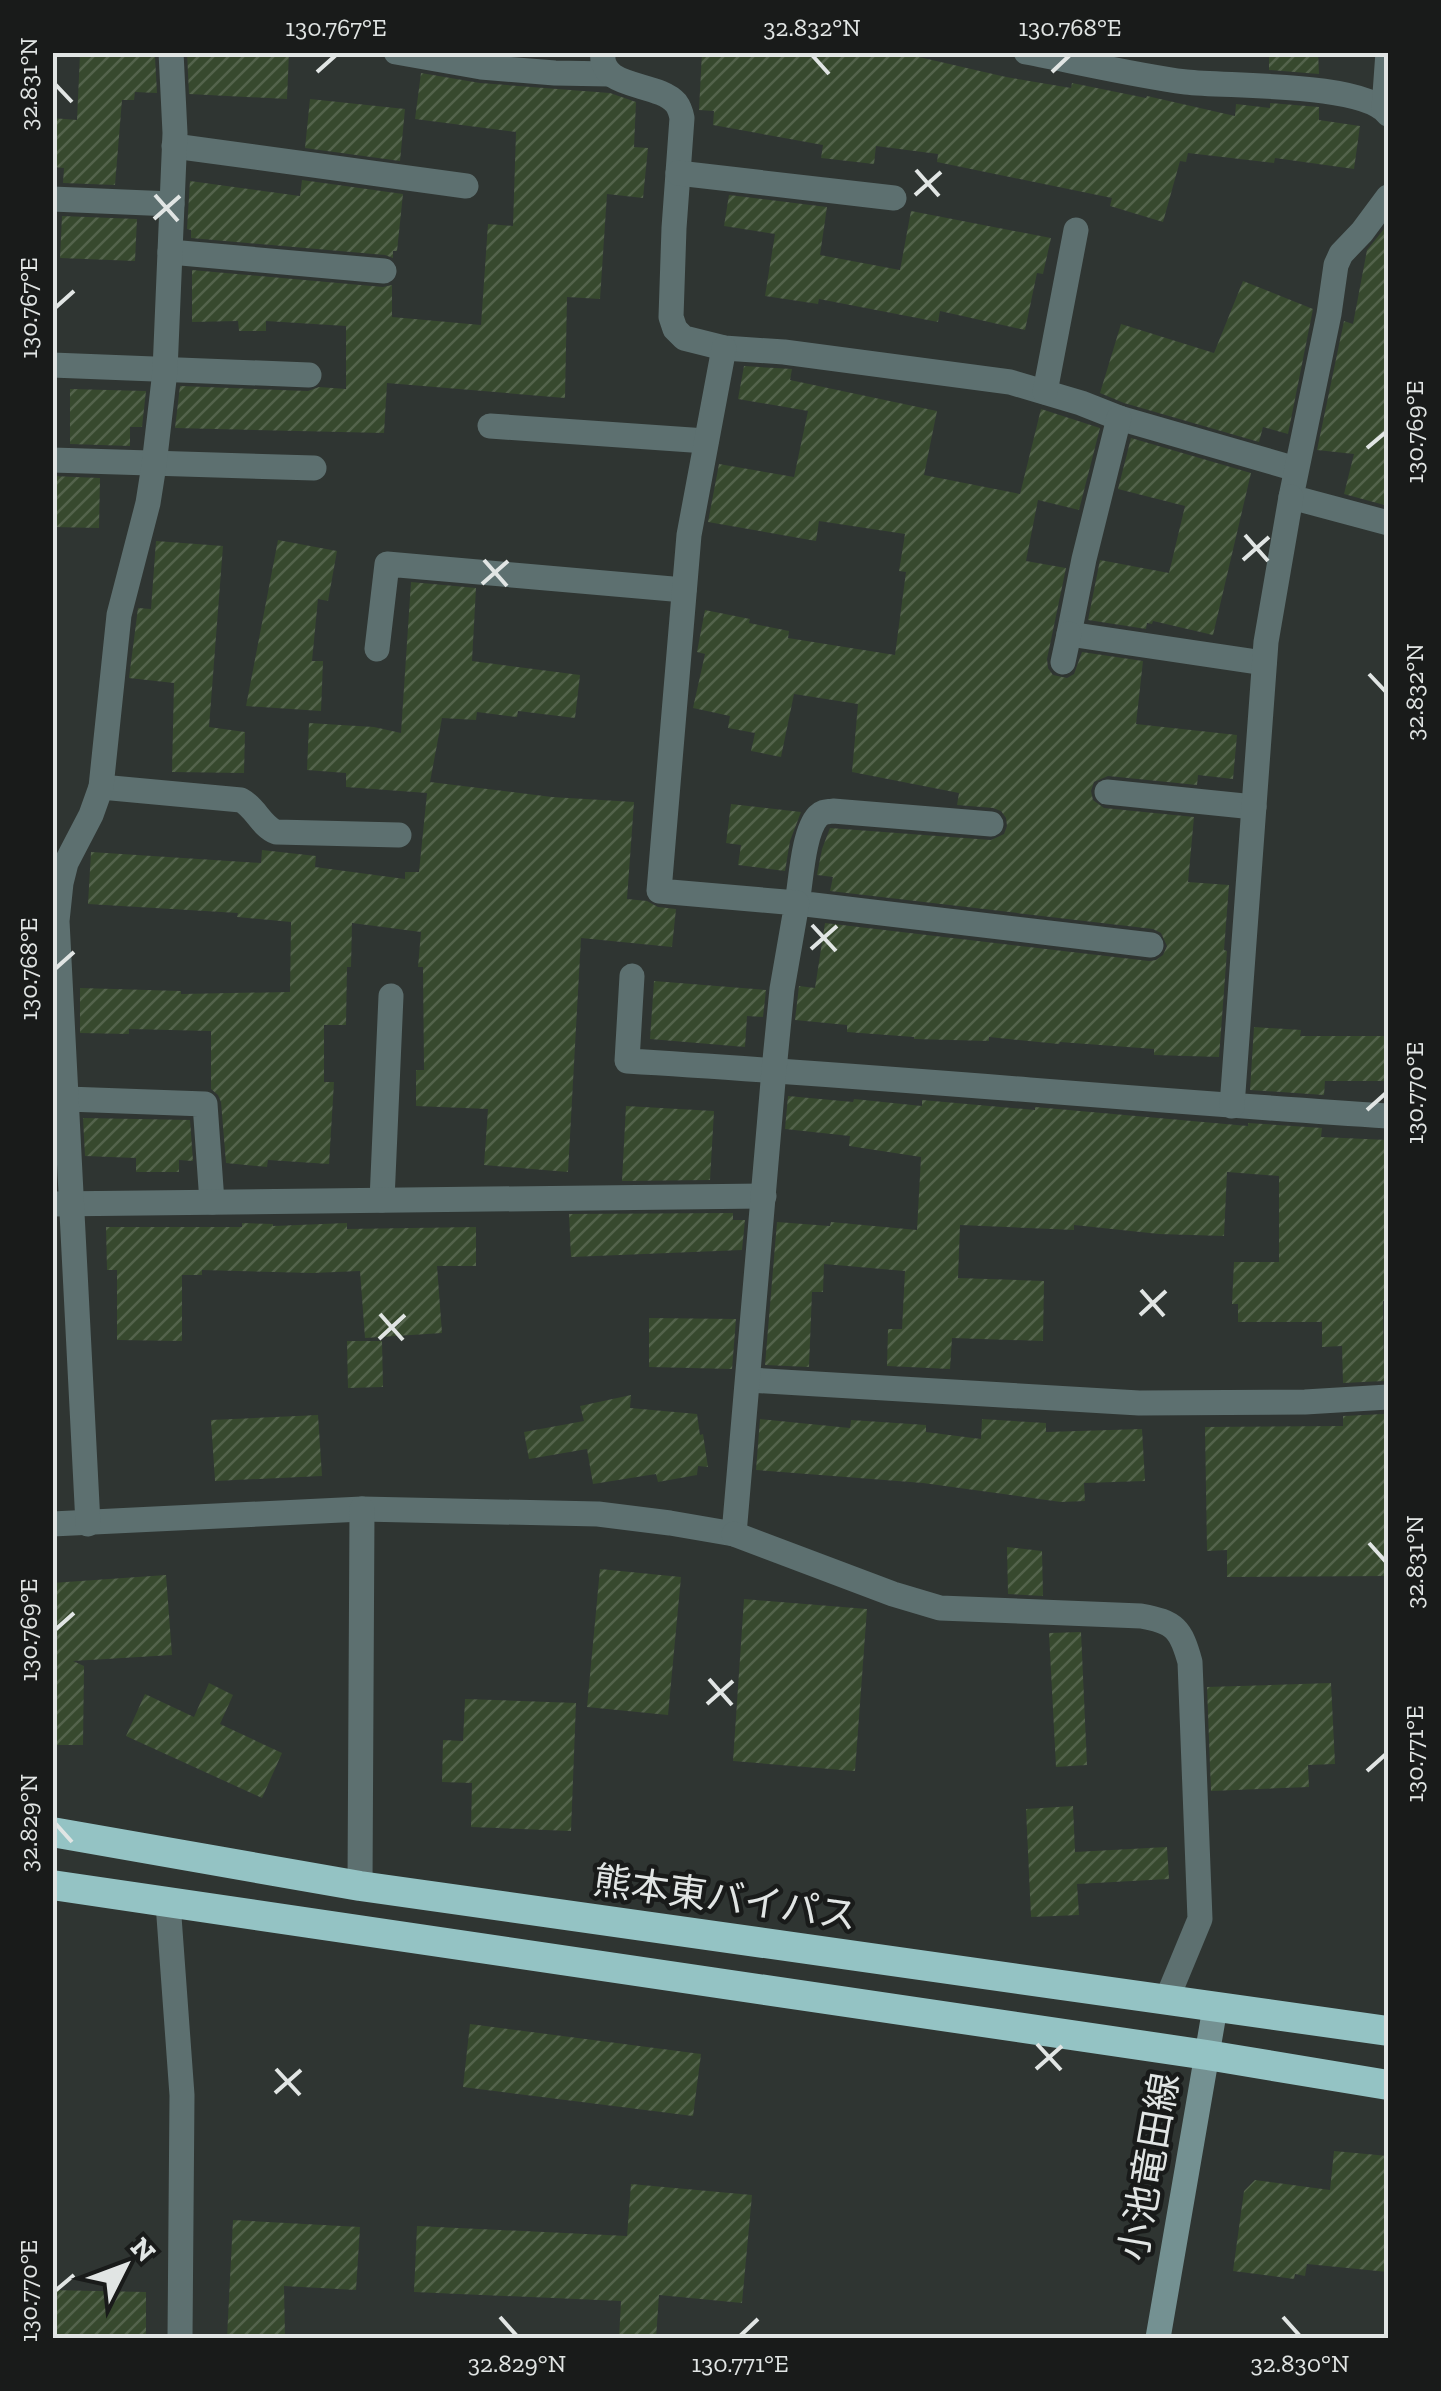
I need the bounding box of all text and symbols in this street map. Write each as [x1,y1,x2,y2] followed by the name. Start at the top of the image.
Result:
[285,12,387,42] text: 130.767°E
[763,12,861,42] text: 32.832°N
[1018,12,1122,42] text: 130.768°E
[13,37,43,131] text: 32.831°N
[13,257,43,359] text: 130.767°E
[1399,381,1429,483] text: 130.769°E
[1399,643,1429,741] text: 32.832°N
[13,917,43,1021] text: 130.768°E
[1399,1042,1429,1144] text: 130.770°E
[1399,1515,1429,1609] text: 32.831°N
[13,1579,43,1681] text: 130.769°E
[1399,1705,1429,1803] text: 130.771°E
[13,1774,43,1872] text: 32.829°N
[590,1857,860,1939] street label: 熊本東バイパス
[1110,2069,1188,2265] street label: 小池竜田線
[75,2216,175,2316] north arrow
[124,2231,163,2269] text: N
[13,2240,43,2342] text: 130.770°E
[468,2348,566,2378] text: 32.829°N
[691,2348,789,2378] text: 130.771°E
[1251,2348,1349,2378] text: 32.830°N

